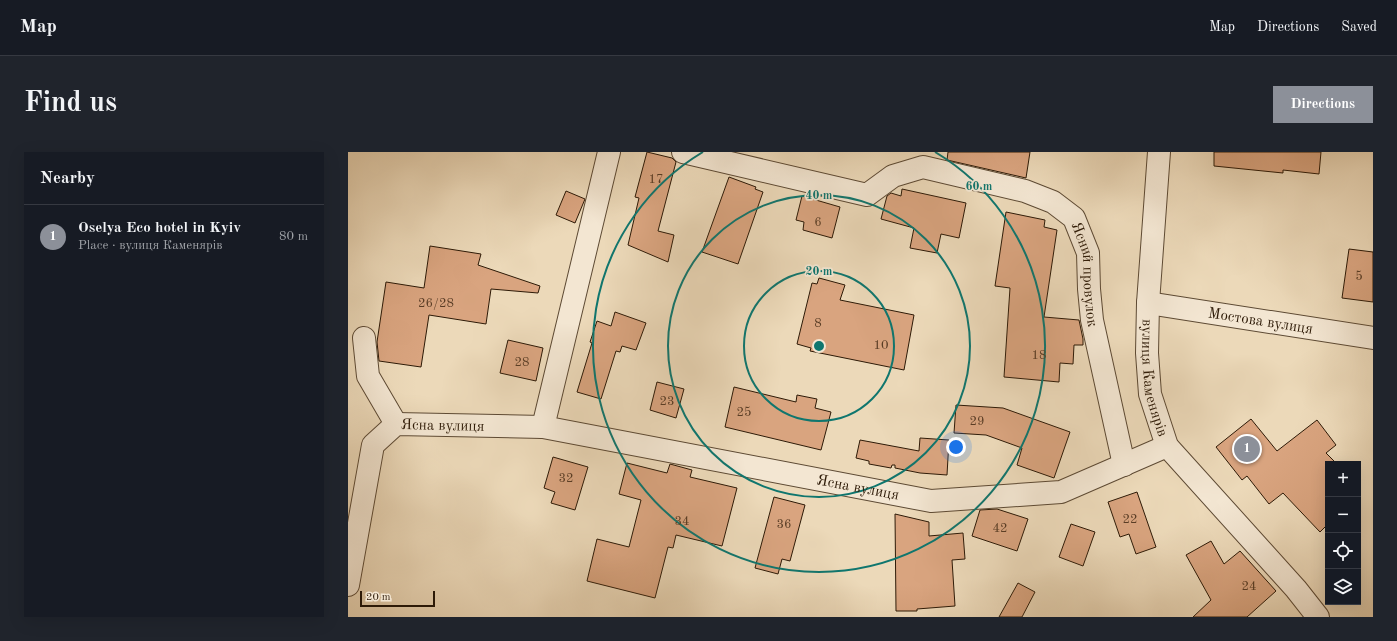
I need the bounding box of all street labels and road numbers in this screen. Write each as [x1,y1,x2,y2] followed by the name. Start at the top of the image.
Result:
[1067,220,1099,329] street label: Ясний провулок
[1207,306,1314,338] street label: Мостова вулиця
[1138,319,1169,439] street label: вулиця Каменярів
[401,418,485,435] street label: Ясна вулиця
[815,473,900,504] street label: Ясна вулиця

